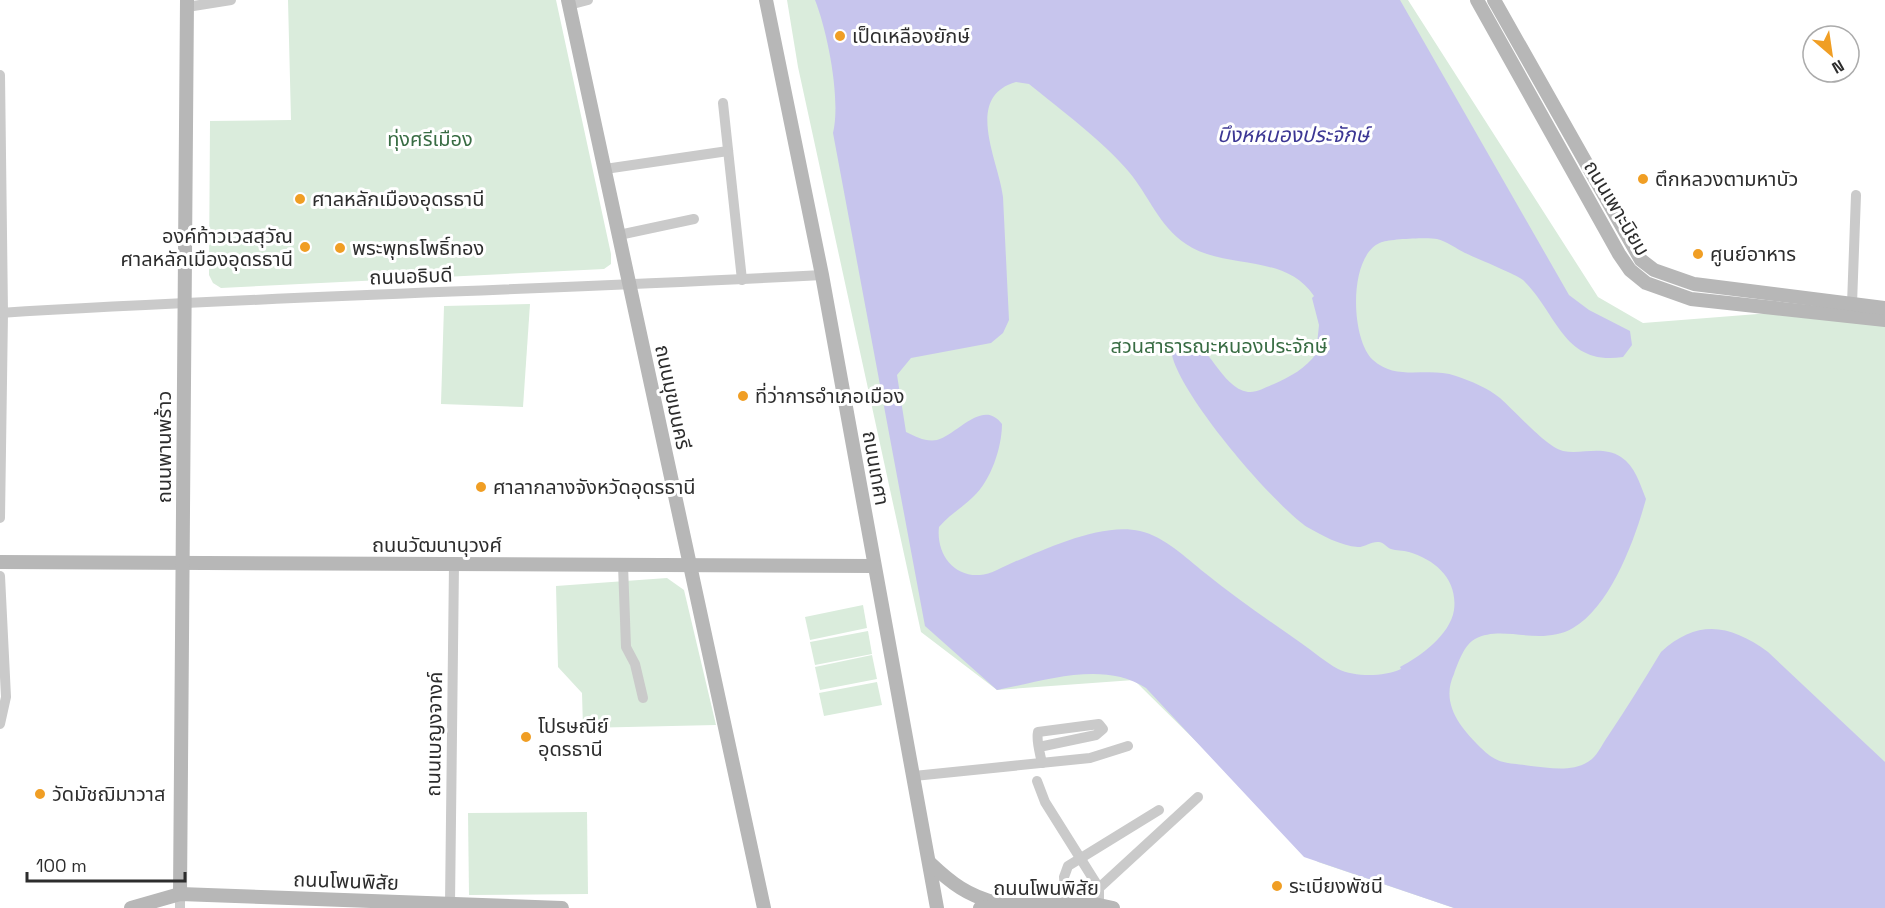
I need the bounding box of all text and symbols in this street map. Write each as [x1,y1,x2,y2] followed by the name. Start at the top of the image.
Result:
[852,23,970,49] place label: เป็ดเหลืองยักษ์
[1801,24,1861,84] north arrow
[833,29,847,43] marker: เป็ดเหลืองยักษ์
[1828,55,1848,78] text: N
[1217,121,1373,148] water label: บึงหหนองประจักษ์
[387,126,473,152] park label: ทุ่งศรีเมือง
[1578,155,1656,261] street label: ถนนเพาะนิยม
[1655,166,1798,192] place label: ตึกหลวงตามหาบัว
[1636,172,1650,186] marker: ตึกหลวงตามหาบัว
[312,186,484,212] place label: ศาลหลักเมืองอุดรธานี
[293,192,307,206] marker: ศาลหลักเมืองอุดรธานี
[121,223,293,272] place label: องค์ท้าวเวสสุวัณ ศาลหลักเมืองอุดรธานี
[352,235,484,261] place label: พระพุทธโพธิ์ทอง
[298,240,312,254] marker: องค์ท้าวเวสสุวัณ ศาลหลักเมืองอุดรธานี
[333,241,347,255] marker: พระพุทธโพธิ์ทอง
[1710,241,1796,267] place label: ศูนย์อาหาร
[1691,247,1705,261] marker: ศูนย์อาหาร
[369,262,453,290] street label: ถนนอธิบดี
[1110,333,1328,359] park label: สวนสาธารณะหนองประจักษ์
[649,342,697,452] street label: ถนนมุขมนครี
[755,382,904,409] place label: ที่ว่าการอำเภอเมือง
[736,389,750,403] marker: ที่ว่าการอำเภอเมือง
[151,391,177,503] street label: ถนนพานพร้าว
[857,429,895,507] street label: ถนนเทศา
[493,474,696,500] place label: ศาลากลางจังหวัดอุดรธานี
[474,480,488,494] marker: ศาลากลางจังหวัดอุดรธานี
[372,532,502,558] street label: ถนนวัฒนานุวงศ์
[420,671,448,797] street label: ถนนเบญงจางค์
[538,713,609,762] place label: โปรษณีย์ อุดรธานี
[519,730,533,744] marker: โปรษณีย์ อุดรธานี
[52,781,165,807] place label: วัดมัชฌิมาวาส
[33,787,47,801] marker: วัดมัชฌิมาวาส
[27,845,184,883] scale bar
[36,854,87,877] text: 100 m
[293,866,399,896] street label: ถนนโพนพิสัย
[1289,873,1383,899] place label: ระเบียงพัชนี
[993,875,1099,901] street label: ถนนโพนพิสัย
[1270,879,1284,893] marker: ระเบียงพัชนี

